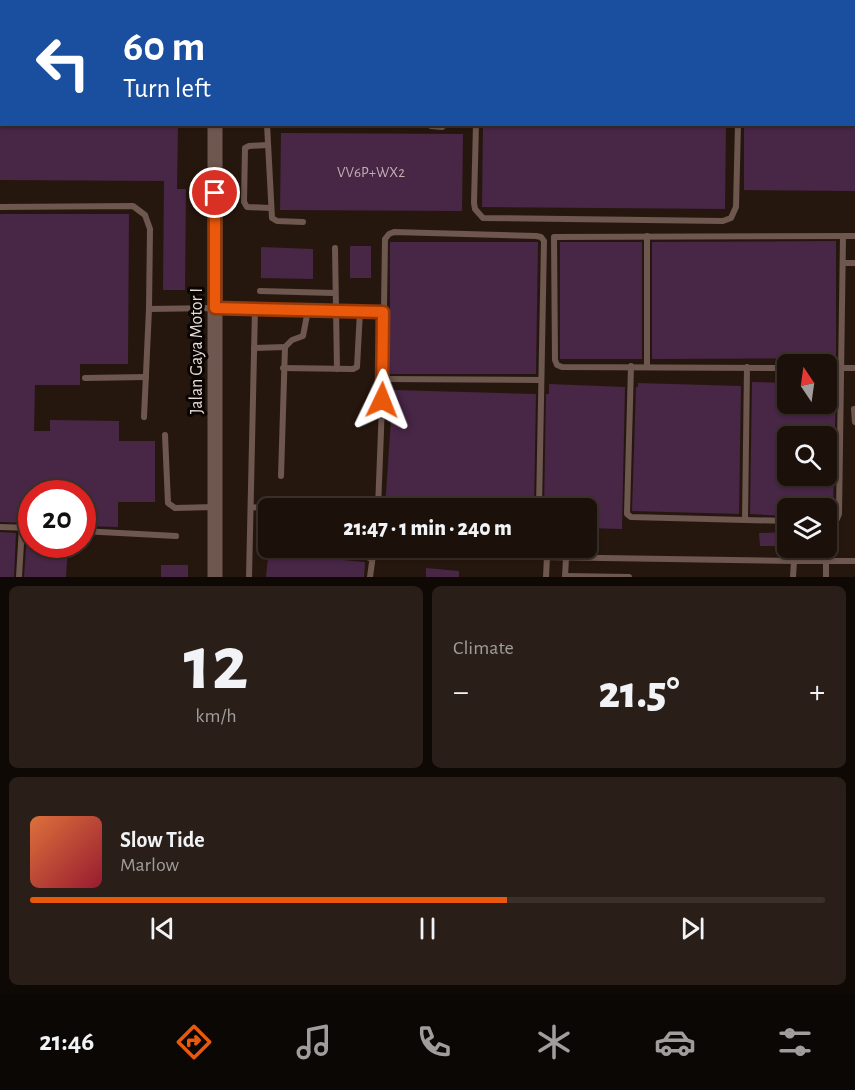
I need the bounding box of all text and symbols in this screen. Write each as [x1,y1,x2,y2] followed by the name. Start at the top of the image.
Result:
[24,24,102,102] icon: left
[123,26,205,68] text: 60 m
[123,75,211,102] text: Turn left
[337,165,405,180] house number: VV6P+WX2
[189,167,240,218] pin
[198,176,231,209] icon: arrive
[188,288,206,414] street label: Jalan Gaya Motor I
[777,354,837,414] north arrow
[777,354,837,558] map controls
[350,368,414,432] position arrow
[777,426,837,486] button: search
[18,480,96,558] speed limit sign: 20
[777,498,837,558] button: layers
[343,517,512,539] text: 21:47 · 1 min · 240 m
[184,626,248,704] text: 12
[453,638,514,658] text: Climate
[598,671,680,716] text: 21.5°
[453,676,469,709] text: −
[809,676,825,709] text: +
[195,706,237,726] text: km/h
[120,829,205,851] text: Slow Tide
[120,855,179,875] text: Marlow
[146,912,179,945] icon: previous
[411,912,444,945] icon: pause
[676,912,709,945] icon: next
[173,1021,215,1063] icon: directions
[293,1021,335,1063] icon: music
[413,1021,455,1063] icon: phone
[533,1021,575,1063] icon: climate
[654,1021,696,1063] icon: car
[774,1021,816,1063] icon: filters
[39,1028,94,1055] text: 21:46

